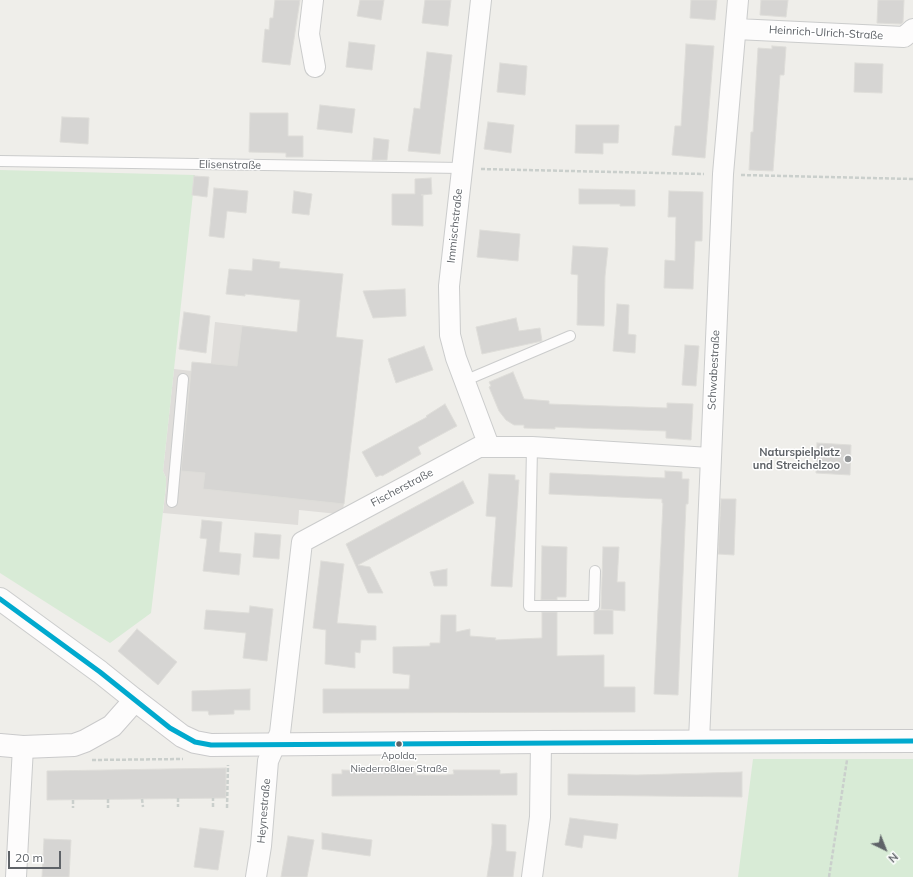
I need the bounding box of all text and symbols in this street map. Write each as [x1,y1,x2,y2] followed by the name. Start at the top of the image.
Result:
[768,23,884,43] street label: Heinrich-Ulrich-Straße
[199,158,261,172] street label: Elisenstraße
[445,188,465,264] street label: Immischstraße
[705,330,723,410] street label: Schwabestraße
[753,446,840,472] place label: Naturspielplatz und Streichelzoo
[843,454,853,464] marker: Naturspielplatz und Streichelzoo
[369,466,435,510] street label: Fischerstraße
[394,739,404,749] marker: Apolda, Niederroßlaer Straße
[350,750,448,774] place label: Apolda, Niederroßlaer Straße
[255,778,273,844] street label: Heynestraße
[865,829,905,869] north arrow
[10,843,63,869] scale bar
[15,850,43,865] text: 20 m
[885,850,901,866] text: N

